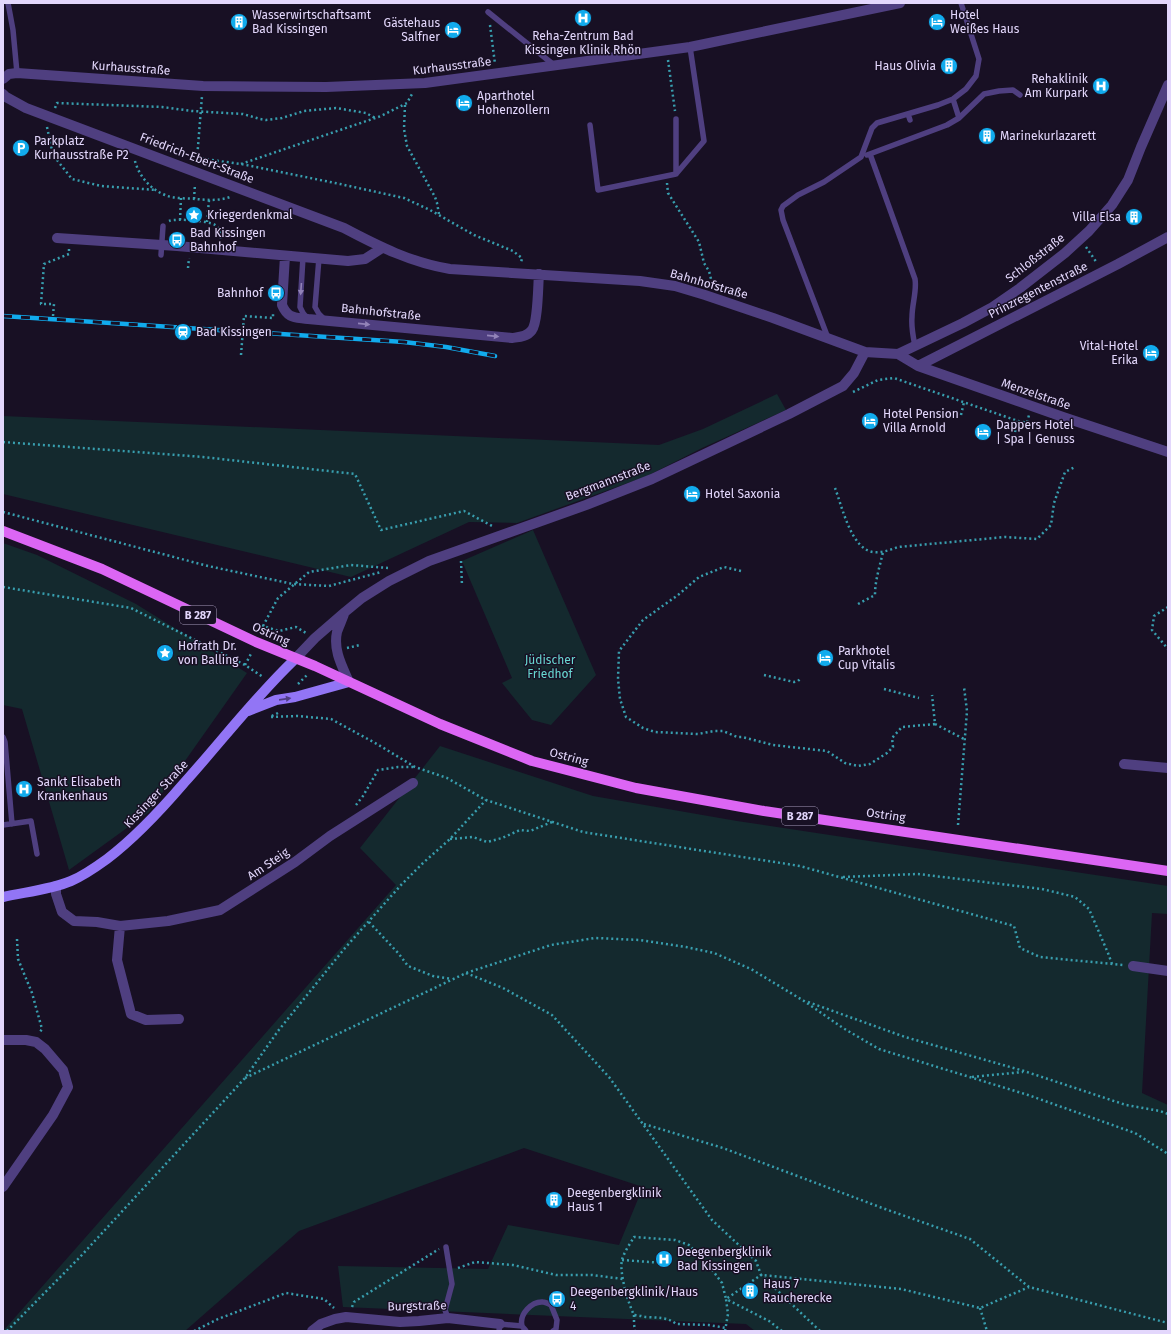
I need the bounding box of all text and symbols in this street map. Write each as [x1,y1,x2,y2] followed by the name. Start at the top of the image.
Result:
[252,8,372,36] place label: Wasserwirtschaftsamt Bad Kissingen
[573,8,593,28] hospital icon: Reha-Zentrum Bad Kissingen Klinik Rhön
[950,8,1020,36] place label: Hotel Weißes Haus
[229,12,249,32] building icon: Wasserwirtschaftsamt Bad Kissingen
[927,12,947,32] hotel icon: Hotel Weißes Haus
[384,16,440,44] place label: Gästehaus Salfner
[443,20,463,40] hotel icon: Gästehaus Salfner
[525,29,641,57] place label: Reha-Zentrum Bad Kissingen Klinik Rhön
[412,54,492,78] street label: Kurhausstraße
[939,56,959,76] building icon: Haus Olivia
[91,58,171,78] street label: Kurhausstraße
[875,59,936,73] place label: Haus Olivia
[1025,72,1089,100] place label: Rehaklinik Am Kurpark
[1091,76,1111,96] hospital icon: Rehaklinik Am Kurpark
[477,89,550,117] place label: Aparthotel Hohenzollern
[454,93,474,113] hotel icon: Aparthotel Hohenzollern
[977,126,997,146] building icon: Marinekurlazarett
[1000,129,1097,143] place label: Marinekurlazarett
[138,130,256,186] street label: Friedrich-Ebert-Straße
[34,134,129,162] place label: Parkplatz Kurhausstraße P2
[11,138,31,158] parking icon: Parkplatz Kurhausstraße P2
[184,205,204,225] place icon: Kriegerdenkmal
[1124,207,1144,227] building icon: Villa Elsa
[207,208,293,222] place label: Kriegerdenkmal
[1072,210,1121,224] place label: Villa Elsa
[190,226,266,254] place label: Bad Kissingen Bahnhof
[167,230,187,250] bus stop icon: Bad Kissingen Bahnhof
[1003,231,1067,285] street label: Schloßstraße
[986,259,1090,321] street label: Prinzregentenstraße
[669,266,749,302] street label: Bahnhofstraße
[266,283,286,303] bus stop icon: Bahnhof
[297,283,304,295] one-way arrow
[217,286,264,300] place label: Bahnhof
[340,301,422,323] street label: Bahnhofstraße
[358,320,370,327] one-way arrow
[173,322,193,342] station icon: Bad Kissingen
[196,325,272,339] place label: Bad Kissingen
[487,333,499,340] one-way arrow
[1080,339,1138,367] place label: Vital-Hotel Erika
[1141,343,1161,363] hotel icon: Vital-Hotel Erika
[999,376,1073,412] street label: Menzelstraße
[883,407,959,435] place label: Hotel Pension Villa Arnold
[860,411,880,431] hotel icon: Hotel Pension Villa Arnold
[996,418,1075,446] place label: Dappers Hotel | Spa | Genuss
[973,422,993,442] hotel icon: Dappers Hotel | Spa | Genuss
[564,458,652,504] street label: Bergmannstraße
[682,484,702,504] hotel icon: Hotel Saxonia
[705,487,780,501] place label: Hotel Saxonia
[180,606,216,624] road number: B 287
[250,620,293,649] street label: Ostring
[178,639,239,667] place label: Hofrath Dr. von Balling
[155,643,175,663] place icon: Hofrath Dr. von Balling
[838,644,895,672] place label: Parkhotel Cup Vitalis
[815,648,835,668] hotel icon: Parkhotel Cup Vitalis
[525,653,576,681] park label: Jüdischer Friedhof
[279,696,291,702] one-way arrow
[548,745,591,769] street label: Ostring
[121,757,191,831] street label: Kissinger Straße
[37,775,121,803] place label: Sankt Elisabeth Krankenhaus
[14,779,34,799] hospital icon: Sankt Elisabeth Krankenhaus
[865,805,907,825] street label: Ostring
[782,807,818,825] road number: B 287
[245,845,292,883] street label: Am Steig
[567,1186,662,1214] place label: Deegenbergklinik Haus 1
[544,1190,564,1210] building icon: Deegenbergklinik Haus 1
[677,1245,772,1273] place label: Deegenbergklinik Bad Kissingen
[654,1249,674,1269] hospital icon: Deegenbergklinik Bad Kissingen
[763,1277,832,1305] place label: Haus 7 Raucherecke
[740,1281,760,1301] building icon: Haus 7 Raucherecke
[570,1285,698,1313] place label: Deegenbergklinik/Haus 4
[547,1289,567,1309] bus stop icon: Deegenbergklinik/Haus 4
[387,1298,447,1314] street label: Burgstraße

